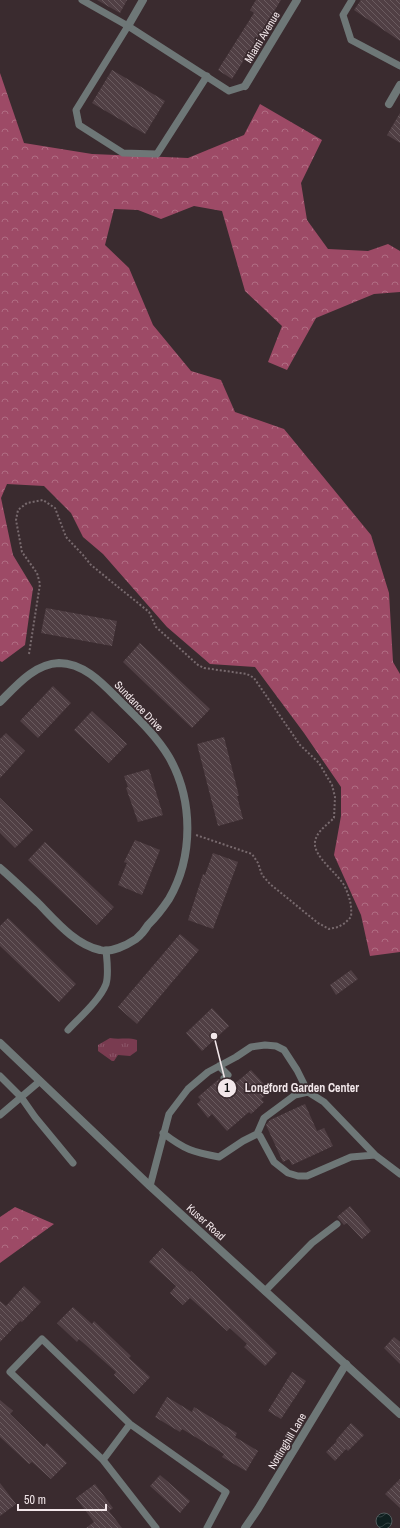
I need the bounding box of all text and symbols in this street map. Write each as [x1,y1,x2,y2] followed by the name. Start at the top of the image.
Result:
[241,9,283,65] street label: Miami Avenue
[111,678,167,734] street label: Sundance Drive
[217,1076,367,1100] callout: Longford Garden Center
[224,1080,230,1096] text: 1
[245,1080,359,1096] text: Longford Garden Center
[184,1201,228,1243] street label: Kuser Road
[265,1410,309,1472] street label: Nottinghill Lane
[18,1486,106,1512] scale bar
[24,1492,46,1508] text: 50 m

